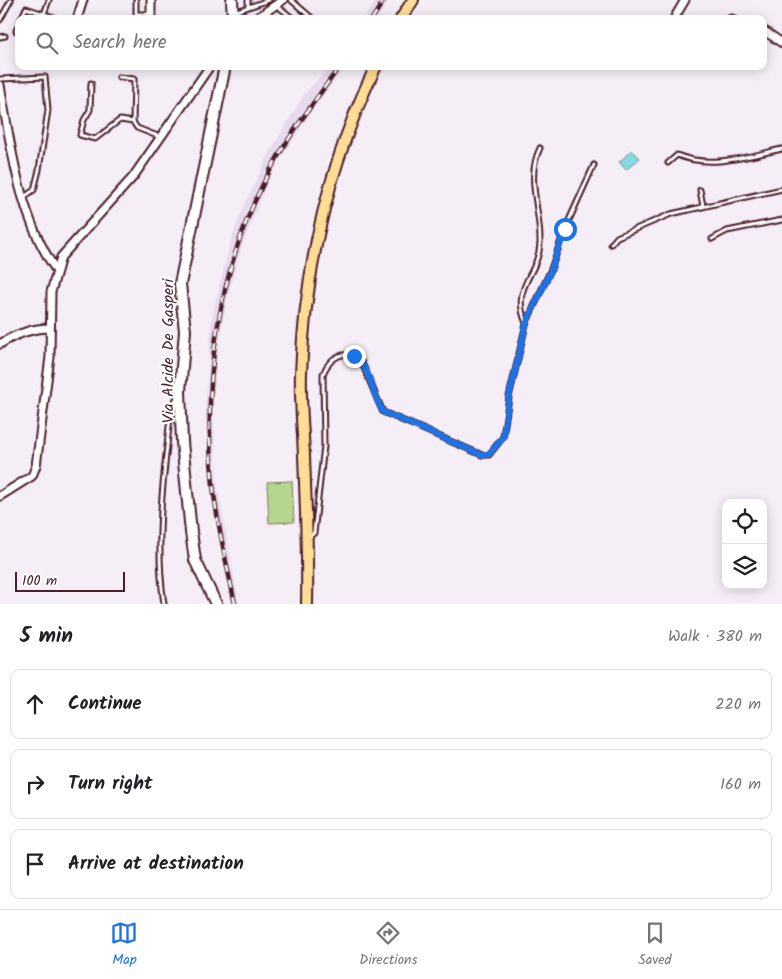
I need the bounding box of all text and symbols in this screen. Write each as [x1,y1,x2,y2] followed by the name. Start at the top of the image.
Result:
[15,15,767,70] search box
[73,28,167,58] text: Search here
[33,29,61,57] icon: search
[554,218,577,241] route start
[156,278,181,423] street label: Via Alcide De Gasperi
[343,345,366,368] route end
[722,499,767,589] map controls
[722,499,767,544] button: locate
[722,544,767,589] button: layers
[15,569,125,592] scale bar
[22,570,57,592] text: 100 m
[20,620,73,653] text: 5 min
[668,624,762,649] text: Walk · 380 m
[68,689,141,719] text: Continue
[21,690,49,718] icon: ahead
[715,692,761,717] text: 220 m
[68,769,153,799] text: Turn right
[21,770,49,798] icon: right
[720,772,761,797] text: 160 m
[68,849,244,879] text: Arrive at destination
[21,850,49,878] icon: arrive
[110,919,138,971] tab: Map
[359,919,417,971] tab: Directions
[638,919,672,971] tab: Saved

